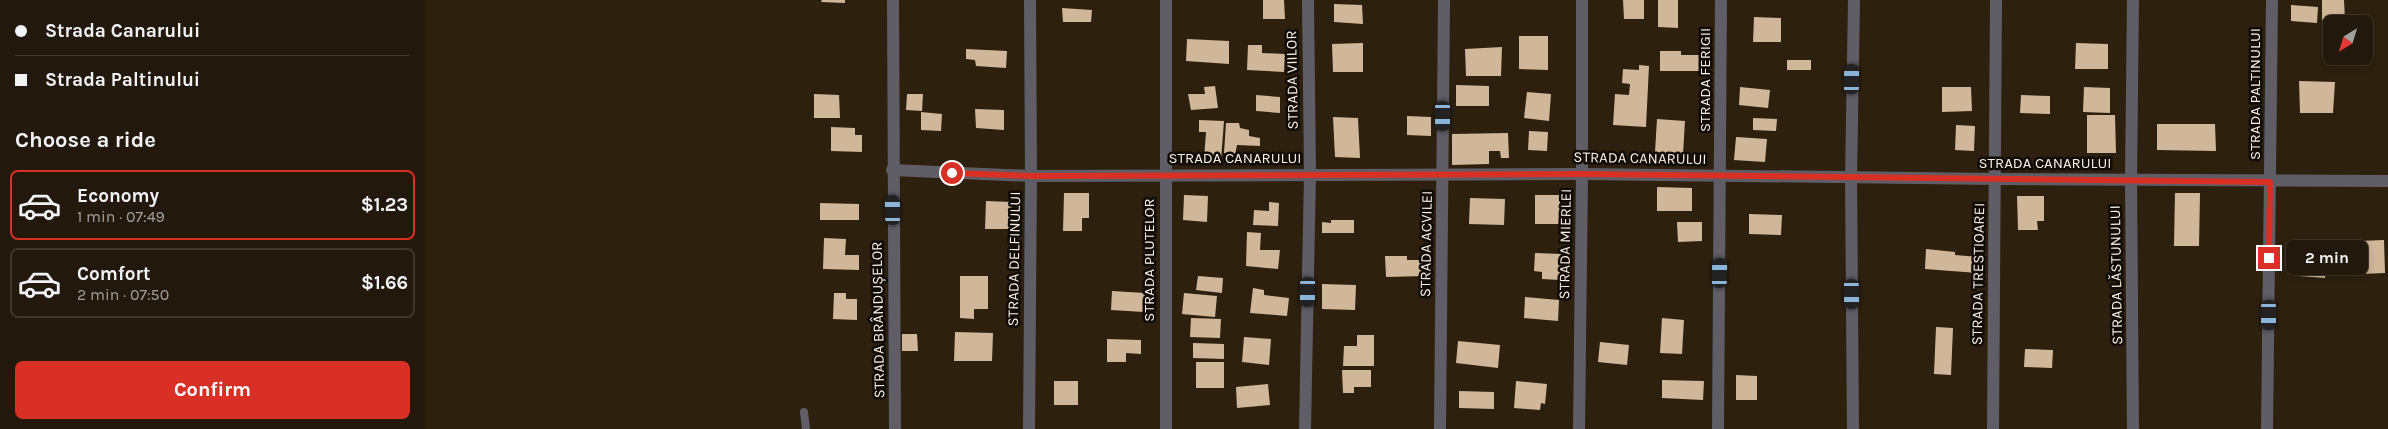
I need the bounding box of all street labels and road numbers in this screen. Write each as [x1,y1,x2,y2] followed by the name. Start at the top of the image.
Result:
[1696,28,1714,132] street label: STRADA FERIGII
[2246,28,2264,160] street label: STRADA PALTINULUI
[1282,30,1302,130] street label: STRADA VIILOR
[1573,148,1707,168] street label: STRADA CANARULUI
[1168,149,1302,167] street label: STRADA CANARULUI
[1978,154,2112,172] street label: STRADA CANARULUI
[1555,189,1575,299] street label: STRADA MIERLEI
[1004,191,1024,327] street label: STRADA DELFINULUI
[1416,191,1436,297] street label: STRADA ACVILEI
[1140,198,1158,322] street label: STRADA PLUTELOR
[1968,203,1988,345] street label: STRADA TRESTIOAREI
[2106,205,2126,345] street label: STRADA LĂSTUNULUI
[868,241,888,399] street label: STRADA BRÂNDUȘELOR

